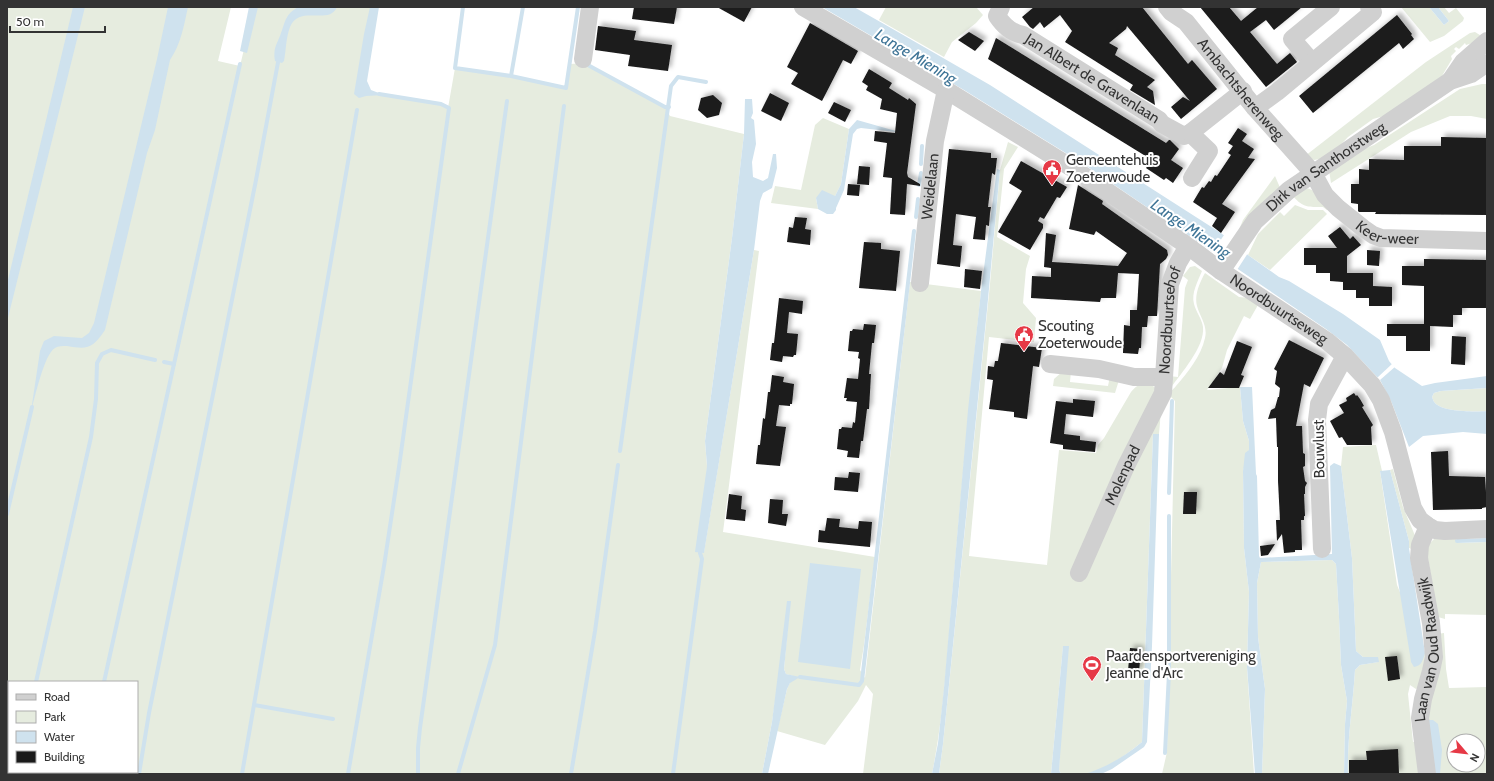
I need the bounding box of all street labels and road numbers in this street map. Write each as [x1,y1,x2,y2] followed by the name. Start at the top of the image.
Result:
[1021,29,1163,127] street label: Jan Albert de Gravenlaan
[1194,35,1288,144] street label: Ambachtsherenweg
[1262,118,1390,215] street label: Dirk van Santhorstweg
[918,152,943,221] street label: Weidelaan
[1352,217,1419,248] street label: Keer-weer
[1155,263,1185,375] street label: Noordbuurtsehof
[1226,270,1332,348] street label: Noordbuurtseweg
[1309,420,1329,478] street label: Bouwlust
[1101,442,1144,508] street label: Molenpad
[1411,576,1444,723] street label: Laan van Oud Raadwijk

